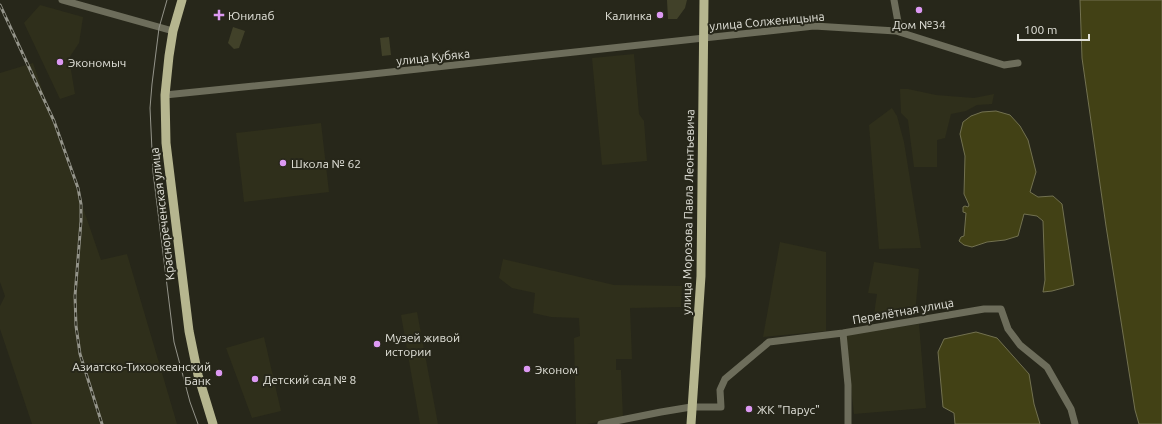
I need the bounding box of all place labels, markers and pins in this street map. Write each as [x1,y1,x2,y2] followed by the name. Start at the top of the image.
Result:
[914,5,924,15] marker: Дом №34
[213,9,225,21] marker: Юнилаб
[228,9,275,22] place label: Юнилаб
[605,9,652,22] place label: Калинка
[655,10,665,20] marker: Калинка
[892,18,946,31] place label: Дом №34
[68,56,126,69] place label: Экономыч
[55,57,65,67] marker: Экономыч
[291,157,361,170] place label: Школа № 62
[278,158,288,168] marker: Школа № 62
[385,331,460,358] place label: Музей живой истории
[372,339,382,349] marker: Музей живой истории
[72,360,211,387] place label: Азиатско-Тихоокеанский Банк
[535,363,578,376] place label: Эконом
[522,364,532,374] marker: Эконом
[214,368,224,378] marker: Азиатско-Тихоокеанский Банк
[263,373,357,386] place label: Детский сад № 8
[250,374,260,384] marker: Детский сад № 8
[757,403,820,416] place label: ЖК "Парус"
[744,404,754,414] marker: ЖК "Парус"

